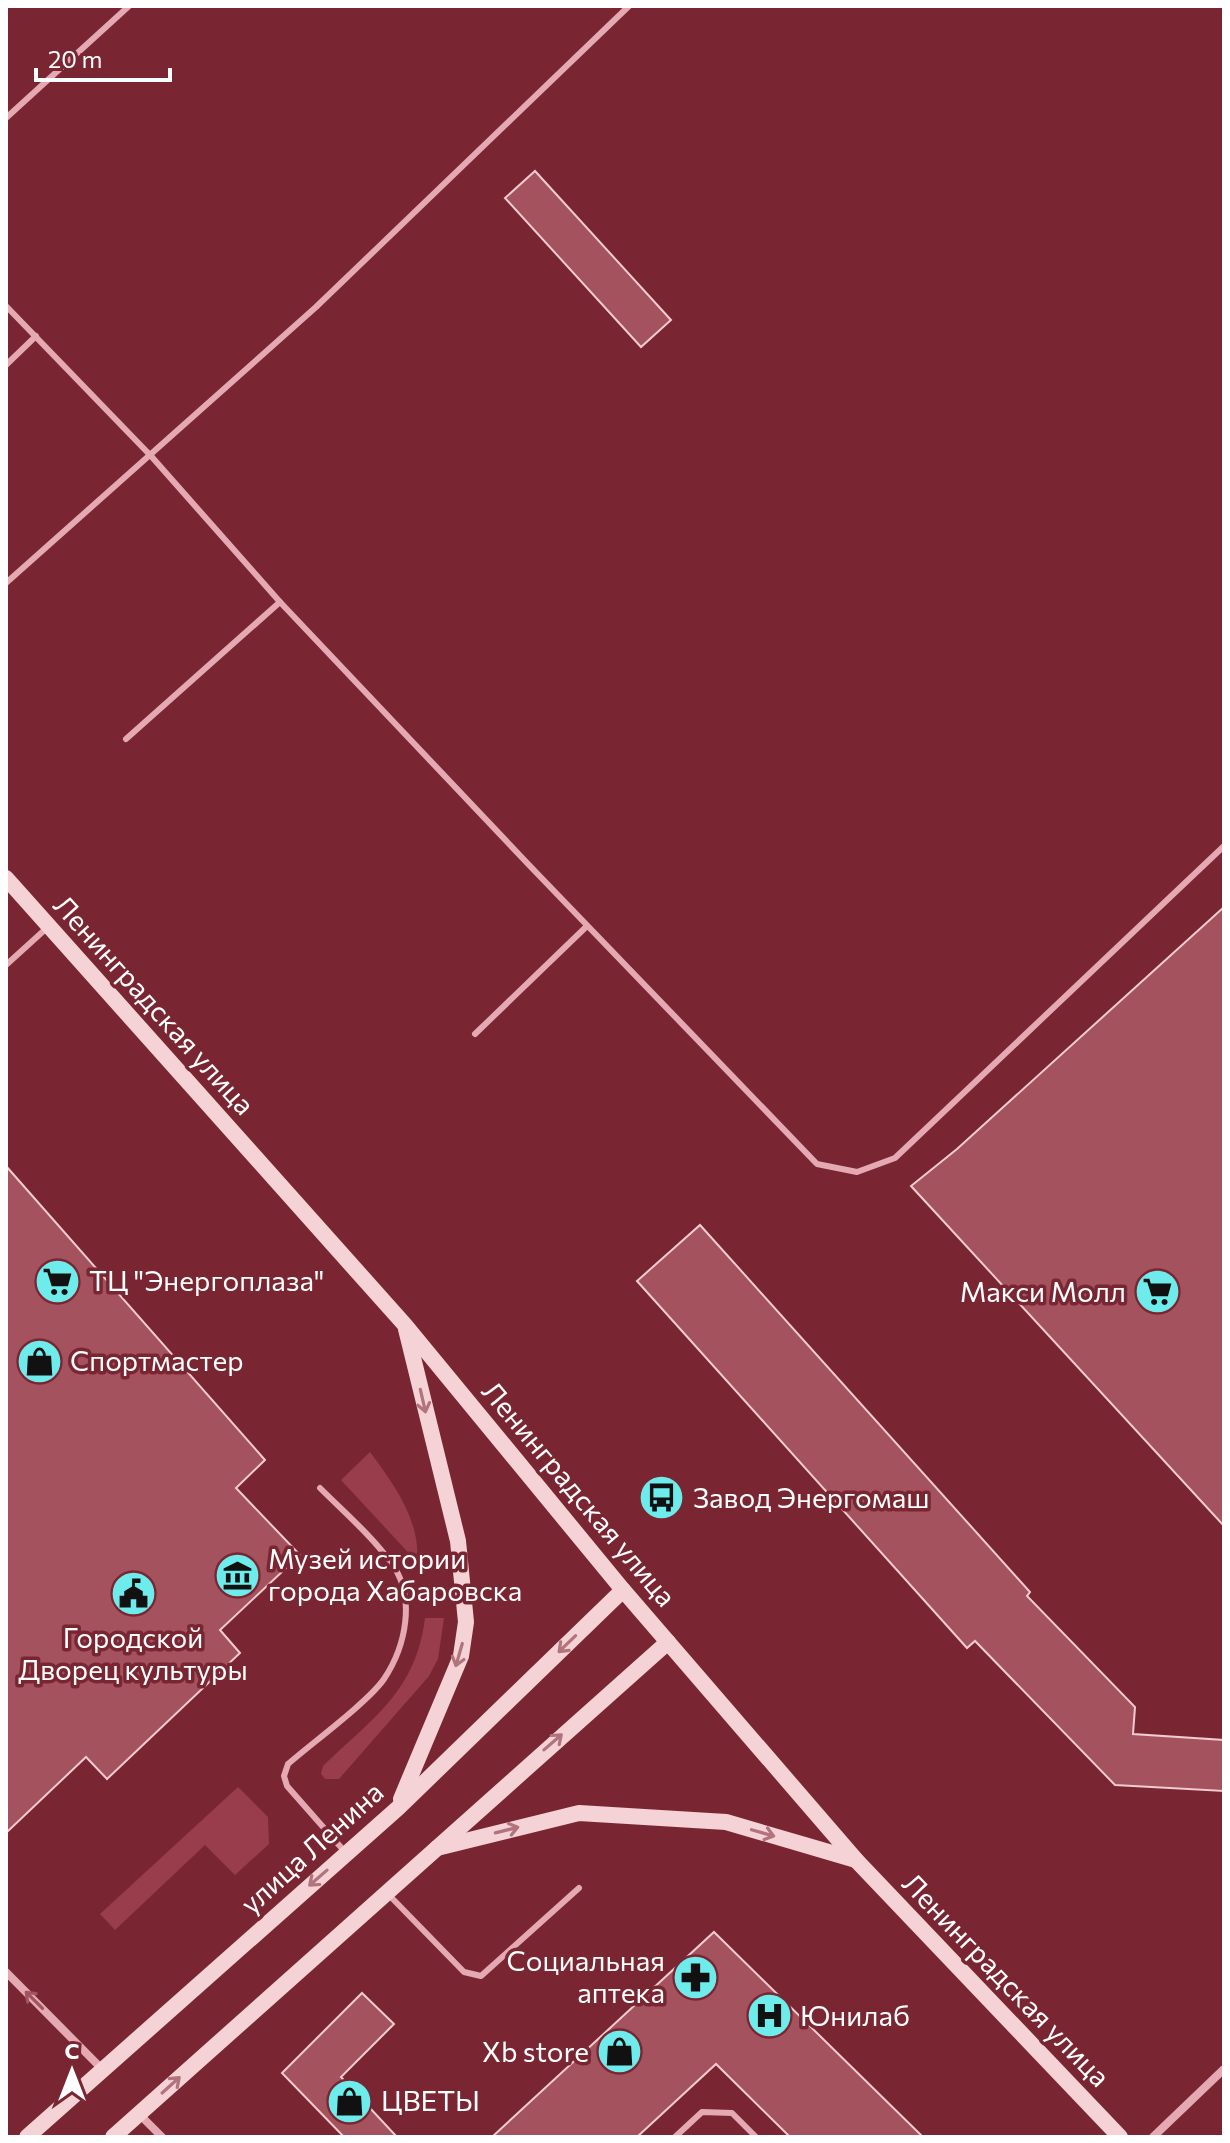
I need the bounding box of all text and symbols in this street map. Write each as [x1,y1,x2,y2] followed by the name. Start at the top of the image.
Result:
[36,32,170,82] scale bar
[48,44,102,73] text: 20 m
[47,888,262,1121] street label: Ленинградская улица
[34,1257,82,1305] supermarket icon: ТЦ "Энергоплаза"
[89,1263,324,1297] place label: ТЦ "Энергоплаза"
[1133,1268,1181,1316] supermarket icon: Макси Молл
[960,1274,1126,1308] place label: Макси Молл
[15,1337,63,1385] shop icon: Спортмастер
[70,1343,244,1377] place label: Спортмастер
[476,1374,684,1613] street label: Ленинградская улица
[417,1388,432,1413] one-way arrow
[638,1474,686,1522] bus stop icon: Завод Энергомаш
[693,1480,929,1514] place label: Завод Энергомаш
[268,1541,522,1607] place label: Музей истории города Хабаровска
[213,1551,261,1599] museum icon: Музей истории города Хабаровска
[109,1569,157,1617] public building icon: Городской Дворец культуры
[18,1620,248,1686] place label: Городской Дворец культуры
[558,1634,577,1653] one-way arrow
[451,1642,466,1668] one-way arrow
[543,1733,563,1751] one-way arrow
[233,1774,390,1920] street label: улица Ленина
[494,1822,520,1837] one-way arrow
[750,1826,776,1841] one-way arrow
[896,1866,1117,2093] street label: Ленинградская улица
[309,1869,329,1887] one-way arrow
[507,1943,665,2009] place label: Социальная аптека
[672,1953,720,2001] pharmacy icon: Социальная аптека
[25,1991,44,2010] one-way arrow
[745,1992,793,2040] hospital icon: Юнилаб
[800,1998,910,2032] place label: Юнилаб
[596,2028,644,2076] shop icon: Xb store
[32,2031,112,2111] north arrow
[482,2034,589,2068] place label: Xb store
[64,2037,80,2064] text: С
[160,2076,180,2094] one-way arrow
[326,2077,374,2125] shop icon: ЦВЕТЫ
[381,2083,480,2117] place label: ЦВЕТЫ

